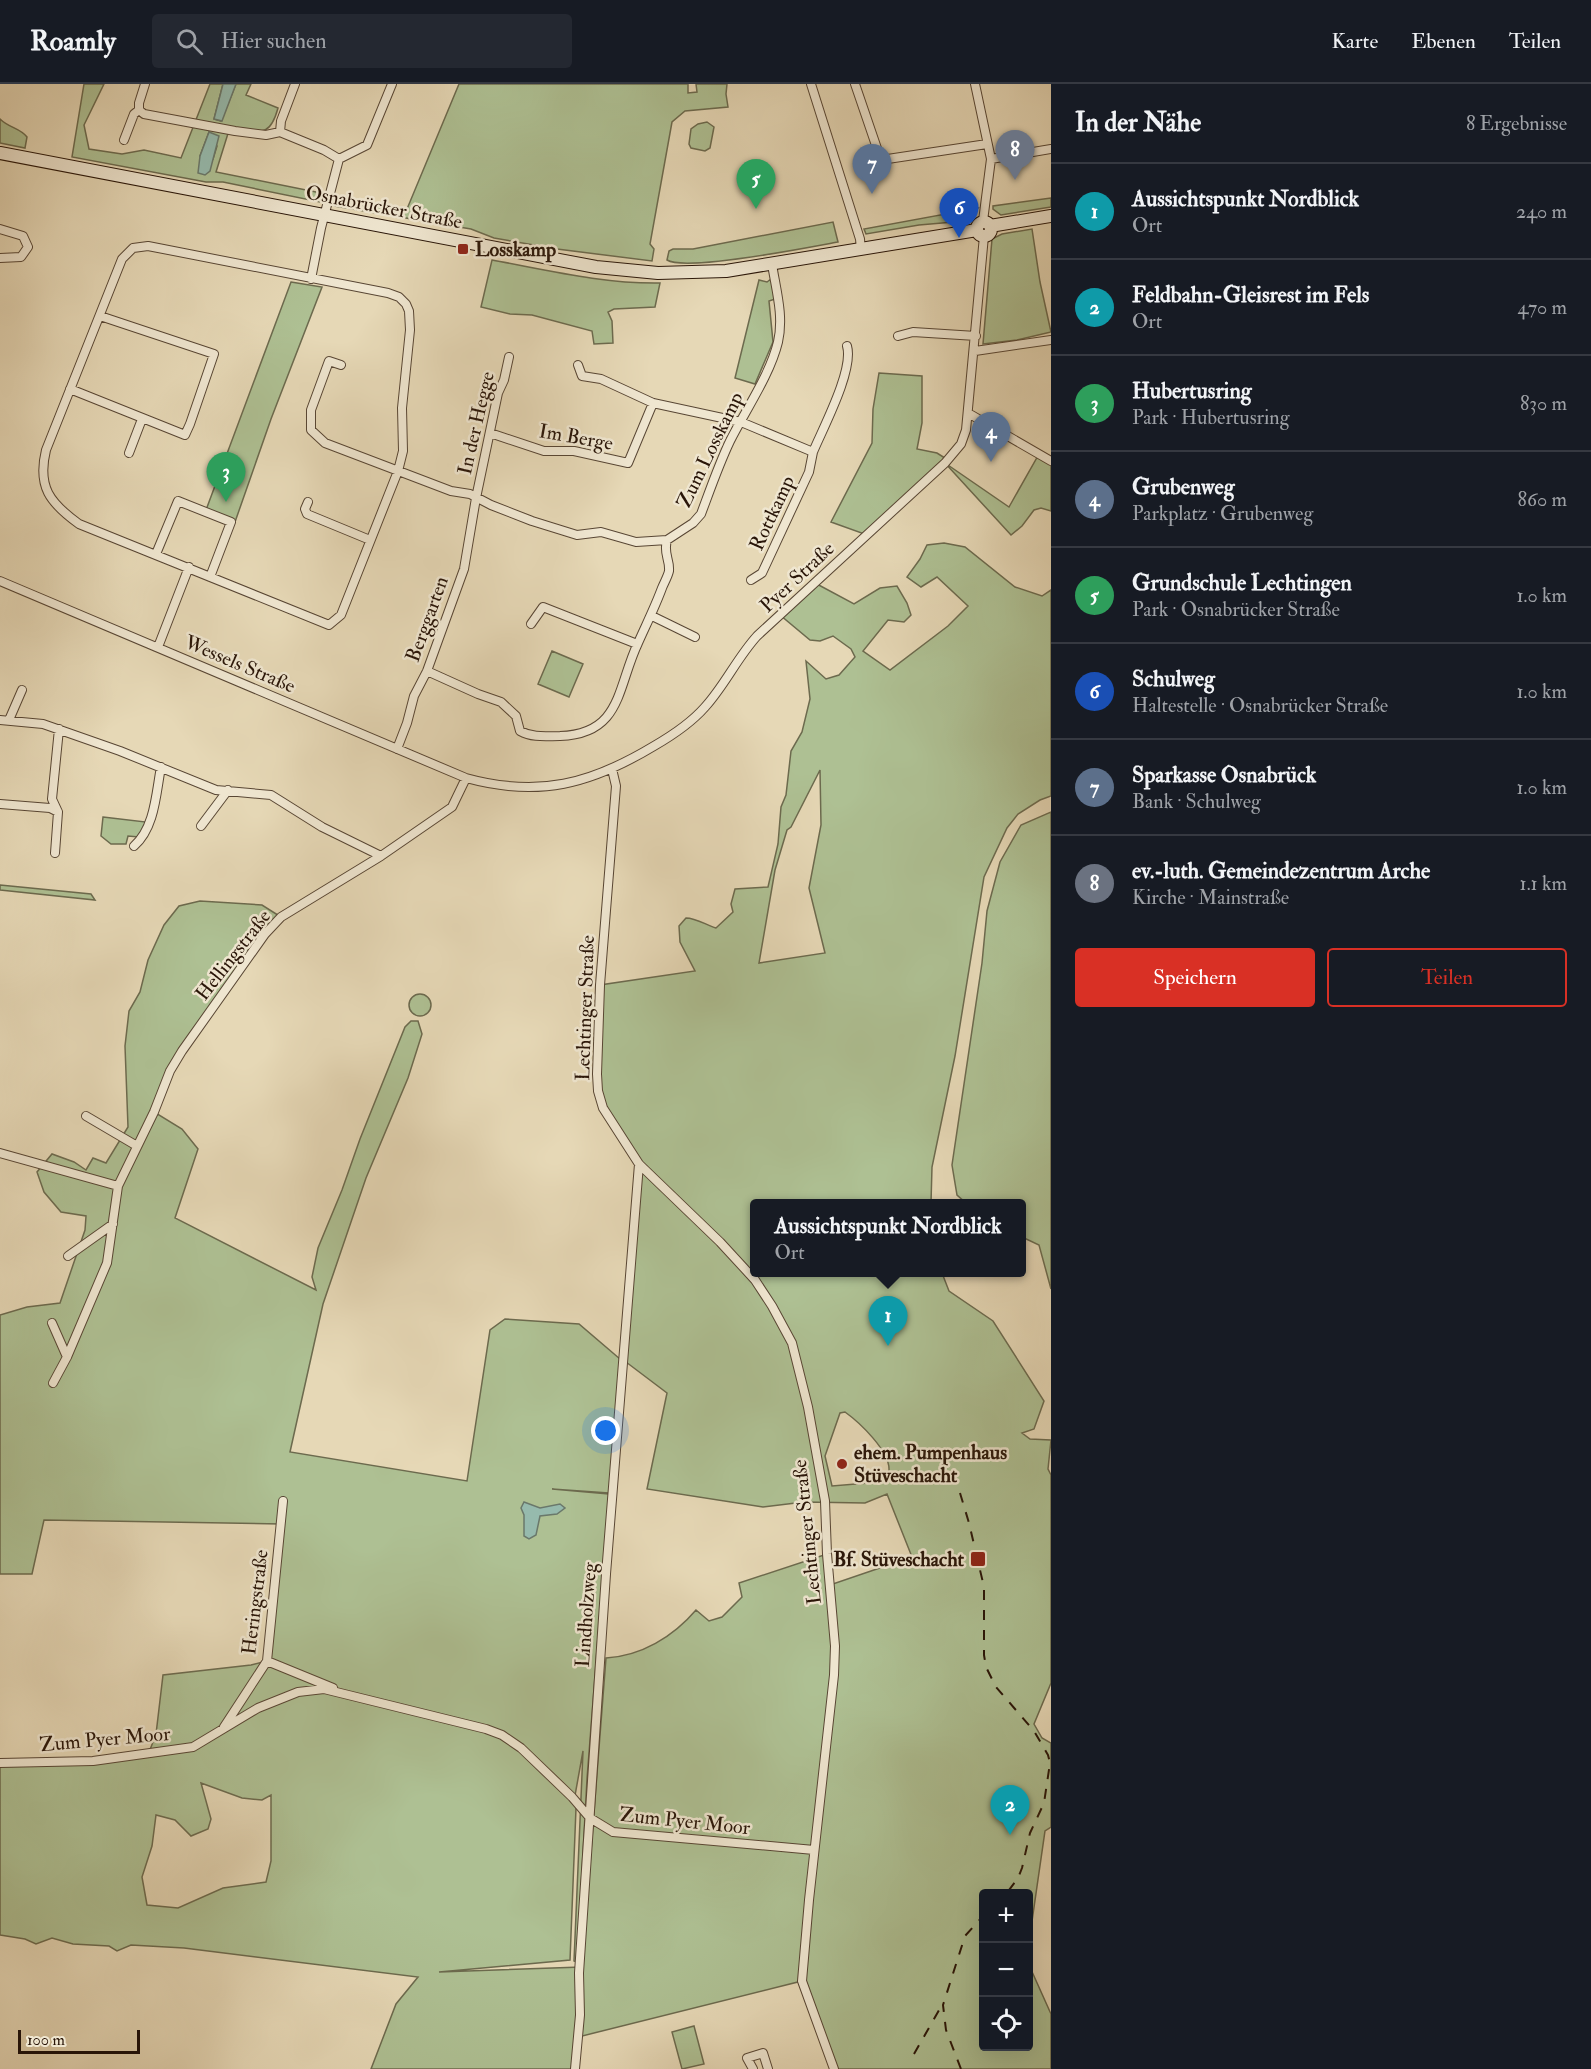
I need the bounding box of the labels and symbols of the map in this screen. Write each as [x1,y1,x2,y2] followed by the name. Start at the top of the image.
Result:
[996,130,1034,180] pin: 8
[852,144,892,194] pin: 7
[736,160,776,209] pin: 5
[304,180,464,234] street label: Osnabrücker Straße
[940,188,978,238] pin: 6
[475,237,556,263] place label: Losskamp
[456,242,470,256] marker: Losskamp
[452,369,500,477] street label: In der Hegge
[671,388,750,513] street label: Zum Losskamp
[972,412,1010,462] pin: 4
[537,418,615,456] street label: Im Berge
[206,452,246,502] pin: 3
[744,472,801,555] street label: Rottkamp
[755,536,839,618] street label: Pyer Straße
[400,573,454,665] street label: Berggarten
[180,629,299,698] street label: Wessels Straße
[190,905,276,1005] street label: Hellingstraße
[570,935,600,1081] street label: Lechtinger Straße
[868,1296,908,1346] pin: 1
[591,1416,620,1445] your location
[854,1440,1007,1488] place label: ehem. Pumpenhaus Stüveschacht
[835,1457,849,1471] marker: ehem. Pumpenhaus Stüveschacht
[787,1458,827,1606] street label: Lechtinger Straße
[833,1547,965,1572] place label: Bf. Stüveschacht
[236,1548,274,1656] street label: Heringstraße
[969,1550,987,1568] marker: Bf. Stüveschacht
[570,1561,602,1668] street label: Lindholzweg
[39,1721,172,1757] street label: Zum Pyer Moor
[990,1786,1030,1835] pin: 2
[618,1802,752,1840] street label: Zum Pyer Moor
[18,2027,140,2054] scale bar

